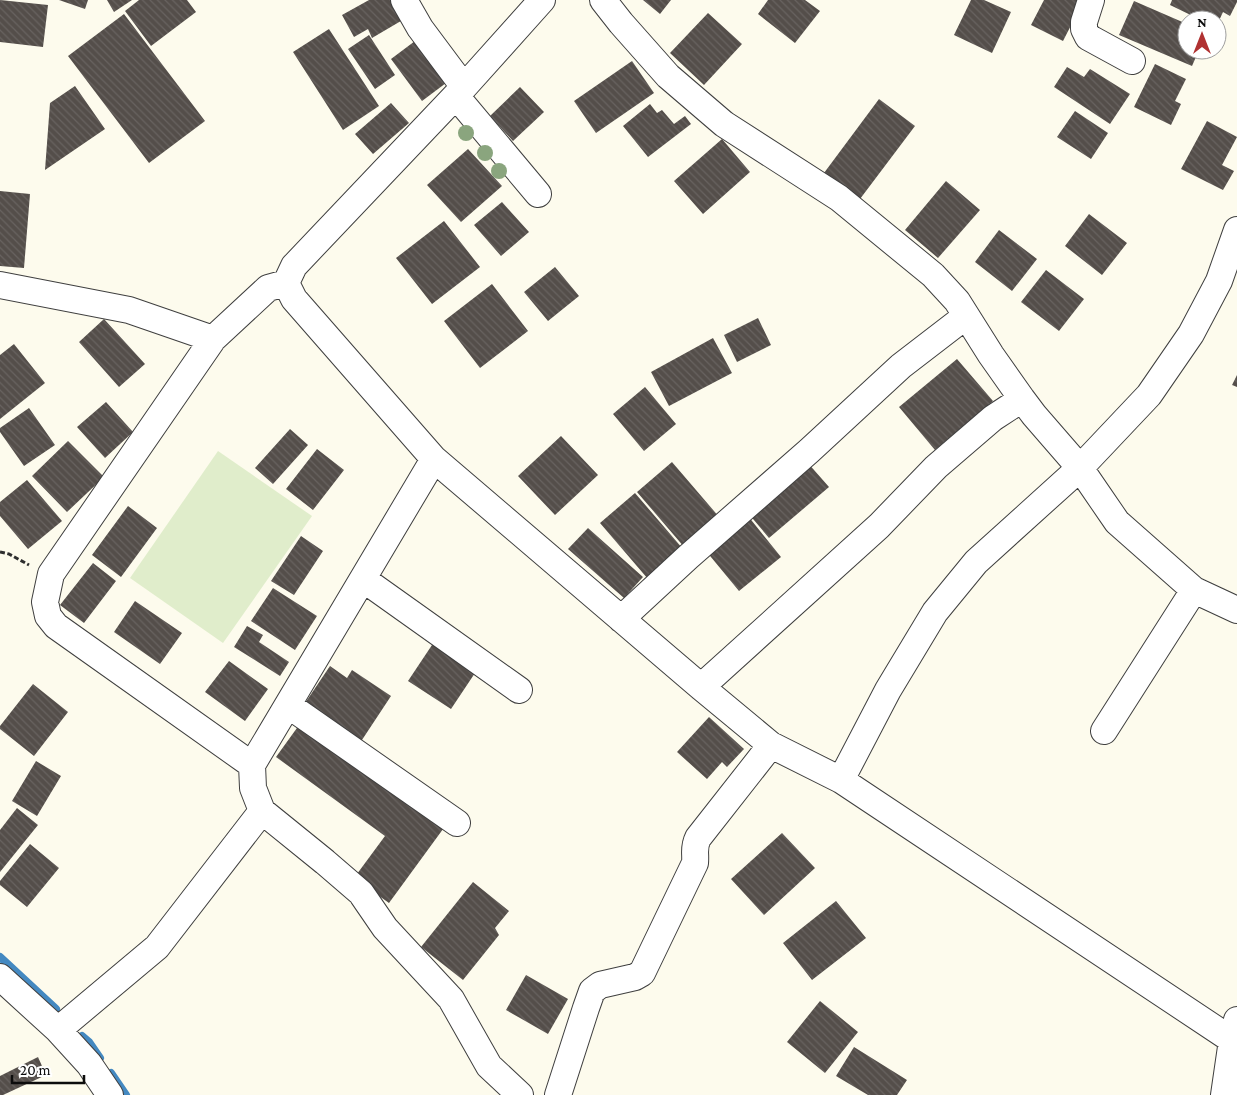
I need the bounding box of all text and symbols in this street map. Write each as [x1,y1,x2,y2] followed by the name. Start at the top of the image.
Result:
[1177,10,1227,60] north arrow
[1197,14,1207,30] text: N
[12,1052,85,1084] scale bar
[20,1062,51,1078] text: 20 m

